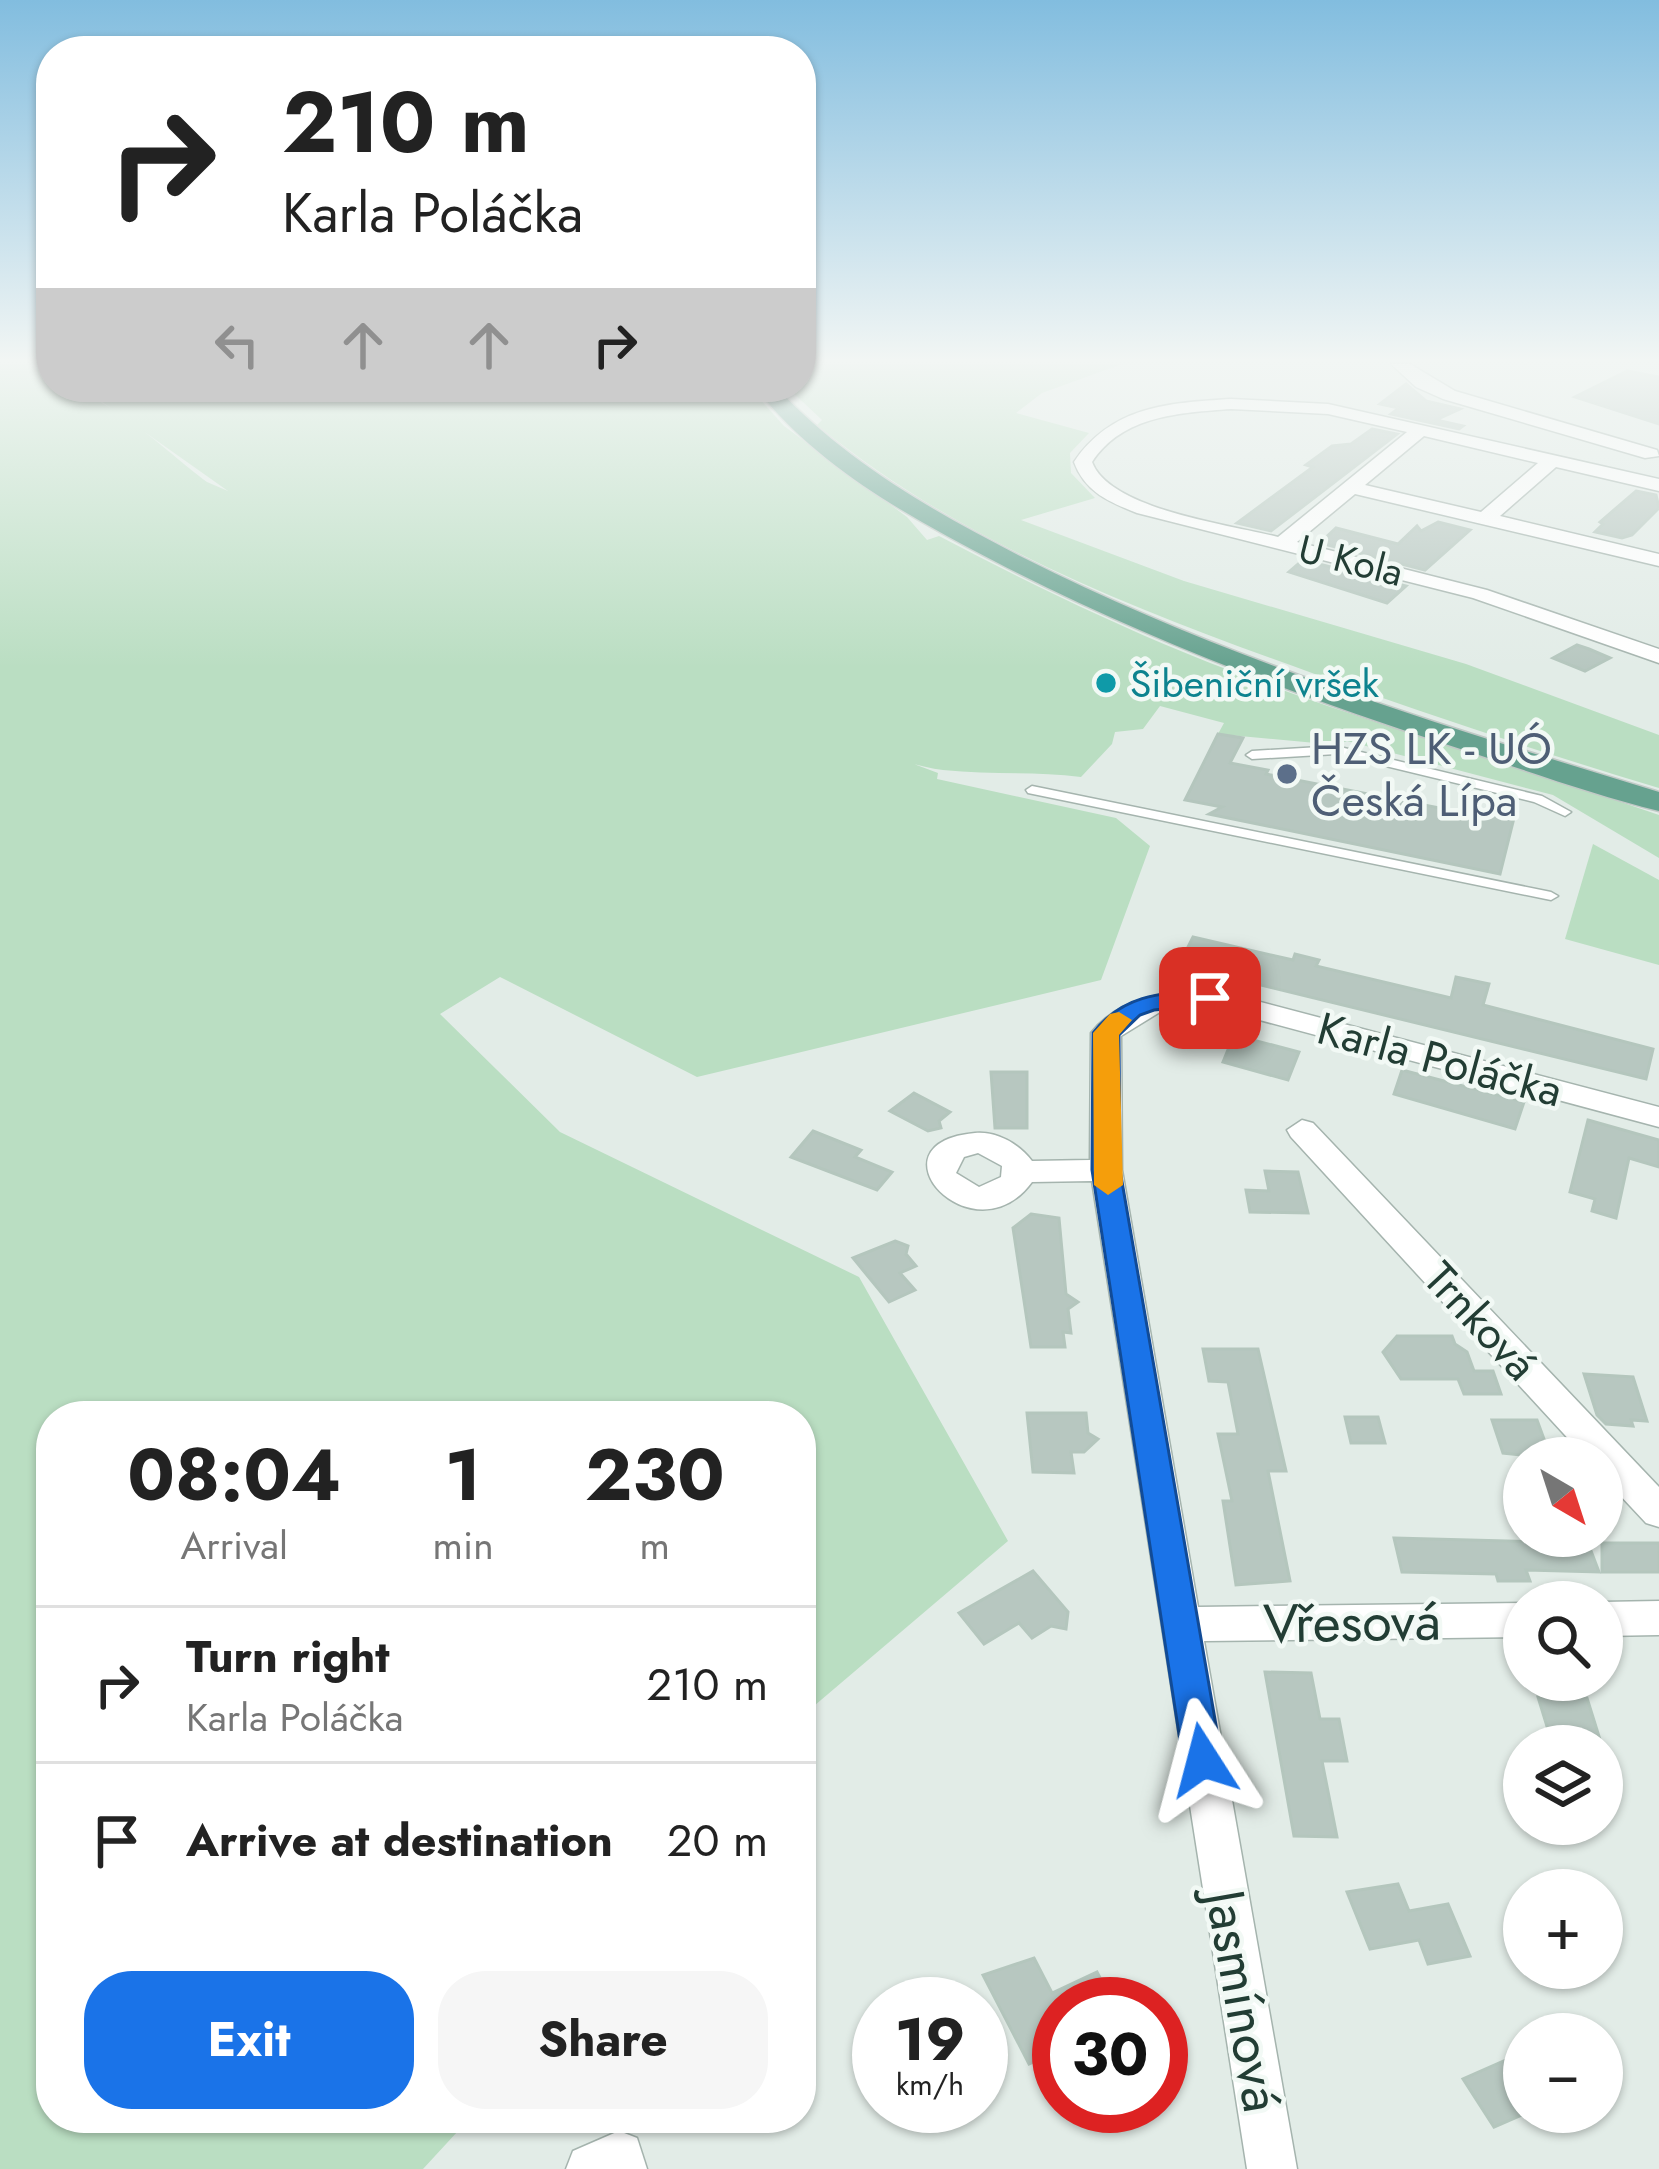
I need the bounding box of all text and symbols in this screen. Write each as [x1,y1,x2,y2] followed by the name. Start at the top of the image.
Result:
[282,62,530,184] text: 210 m
[84,84,240,240] icon: right
[282,174,583,252] text: Karla Poláčka
[204,312,270,378] icon: left
[330,312,396,378] icon: ahead
[456,312,522,378] icon: ahead
[582,312,648,378] icon: right
[1293,520,1409,601] street label: U Kola
[1130,655,1380,712] place label: Šibeniční vršek
[1093,670,1119,696] marker: Šibeniční vršek
[1311,716,1552,833] place label: HZS LK - UÓ Česká Lípa
[1274,761,1300,787] marker: HZS LK - UÓ Česká Lípa
[1159,947,1261,1049] pin
[1177,965,1243,1031] icon: arrive
[1310,996,1570,1123] street label: Karla Poláčka
[1409,1248,1552,1395] street label: Trnková
[127,1423,341,1527] text: 08:04
[445,1423,481,1527] text: 1
[585,1423,725,1527] text: 230
[1503,1437,1623,1557] north arrow
[1503,1437,1623,2133] map controls
[181,1517,288,1574] text: Arrival
[433,1517,494,1574] text: min
[640,1517,670,1574] text: m
[1262,1581,1442,1663] street label: Vřesová
[1503,1581,1623,1701] button: search
[186,1624,390,1689] text: Turn right
[84,1652,150,1718] icon: right
[647,1652,768,1717] text: 210 m
[186,1689,404,1746] text: Karla Poláčka
[1140,1697,1266,1823] position arrow
[1503,1725,1623,1845] button: layers
[84,1808,150,1874] icon: arrive
[186,1808,613,1873] text: Arrive at destination
[667,1808,768,1873] text: 20 m
[1503,1869,1623,1989] button: +
[1185,1878,1302,2118] street label: Jasmínová
[84,1971,414,2109] button: Exit
[438,1971,768,2109] button: Share
[1032,1977,1188,2133] speed limit sign: 30
[895,1996,965,2083] text: 19
[1503,2013,1623,2133] button: −
[896,2063,964,2106] text: km/h

